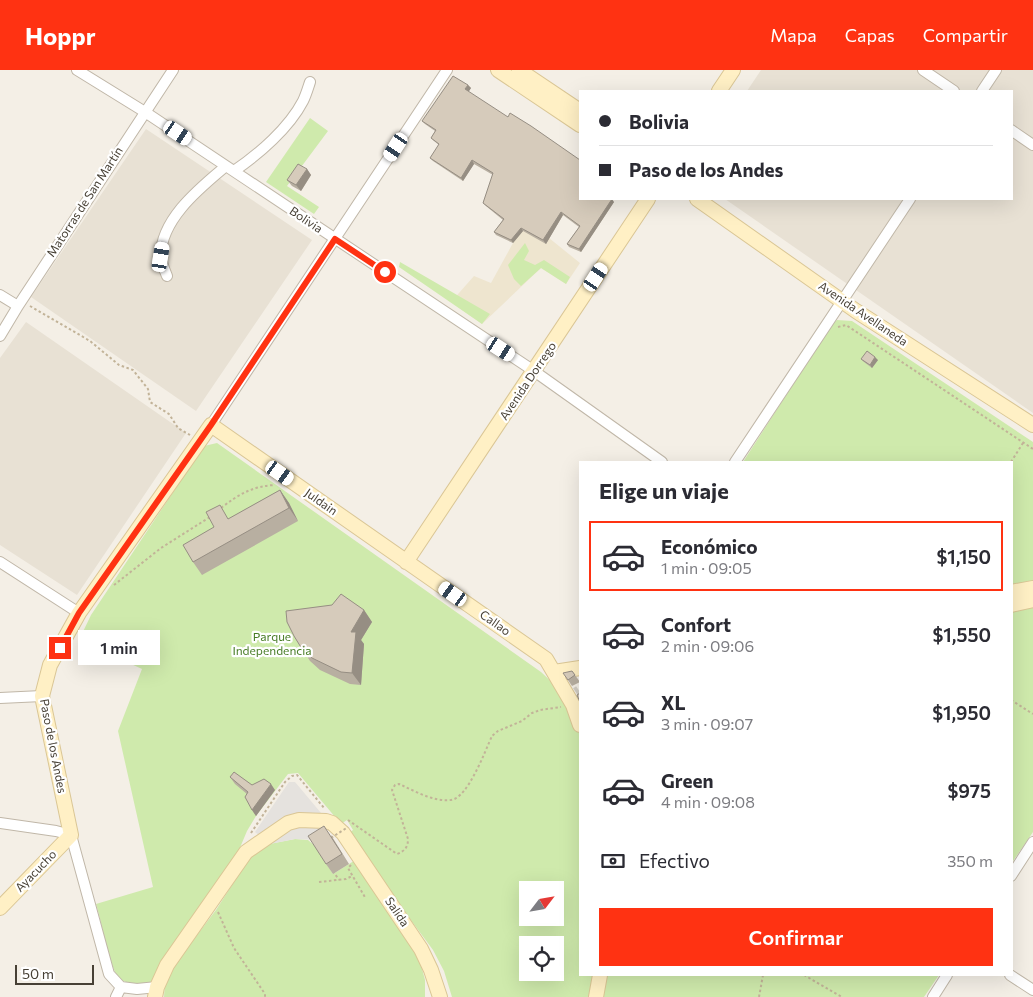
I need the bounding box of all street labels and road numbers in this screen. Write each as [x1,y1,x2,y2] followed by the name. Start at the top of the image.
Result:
[43,144,125,259] street label: Matorras de San Martín
[287,203,326,235] street label: Bolivia
[816,278,911,348] street label: Avenida Avellaneda
[496,339,558,422] street label: Avenida Dorrego
[302,485,341,518] street label: Juldain
[478,607,514,638] street label: Callao
[38,697,70,794] street label: Paso de los Andes
[12,846,59,894] street label: Ayacucho
[383,894,413,929] street label: Salida

